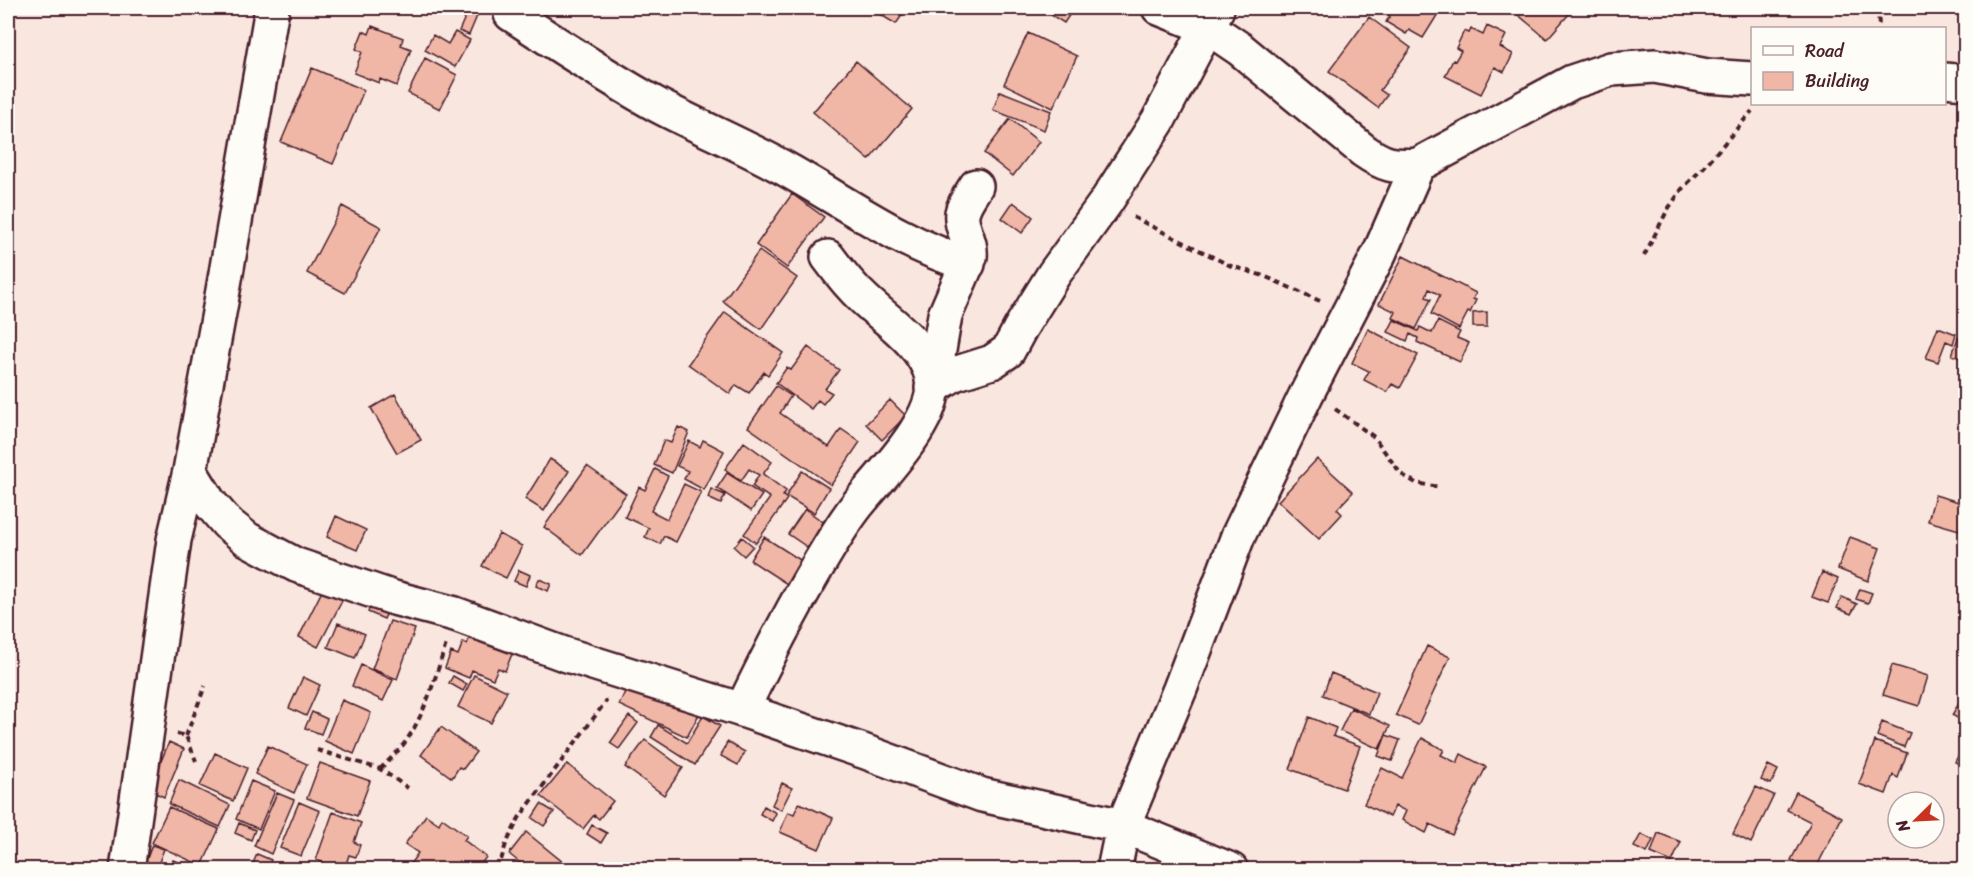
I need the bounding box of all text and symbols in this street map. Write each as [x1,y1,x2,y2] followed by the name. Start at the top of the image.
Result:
[1751,27,1946,105] legend
[1805,35,1845,67] text: Road
[1805,65,1869,97] text: Building
[1886,790,1946,850] north arrow
[1887,814,1919,838] text: N

